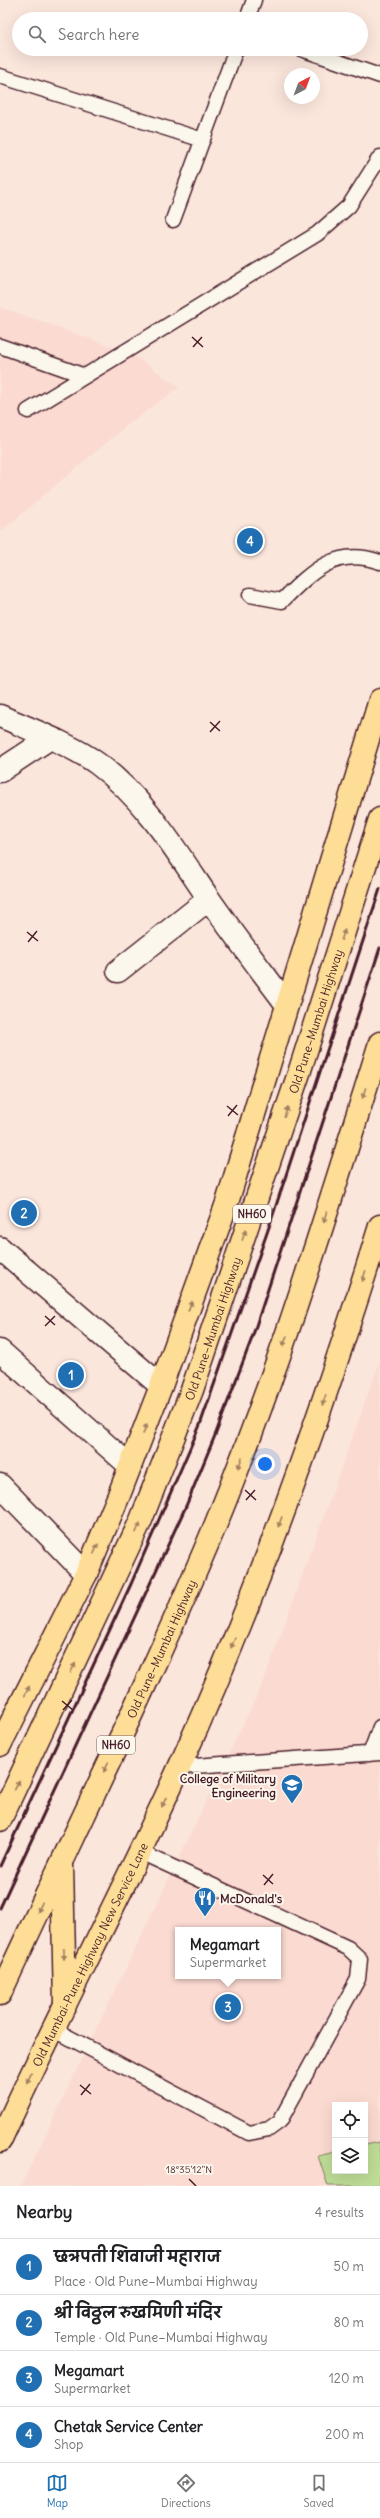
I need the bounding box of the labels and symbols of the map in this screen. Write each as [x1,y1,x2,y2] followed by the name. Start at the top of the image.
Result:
[284,68,320,104] north arrow
[237,526,263,556] pin: 4
[340,929,346,941] one-way arrow
[285,947,346,1095] street label: Old Pune–Mumbai Highway
[361,1087,367,1099] one-way arrow
[283,1106,289,1118] one-way arrow
[11,1198,37,1228] pin: 2
[233,1205,271,1223] road number: NH60
[322,1211,328,1223] one-way arrow
[242,1229,248,1241] one-way arrow
[181,1255,244,1402] street label: Old Pune–Mumbai Highway
[361,1271,367,1283] one-way arrow
[187,1300,193,1312] one-way arrow
[282,1335,288,1347] one-way arrow
[58,1360,84,1390] pin: 1
[320,1394,326,1406] one-way arrow
[142,1422,148,1434] one-way arrow
[255,1454,275,1474] your location
[236,1457,242,1469] one-way arrow
[276,1516,282,1528] one-way arrow
[135,1522,141,1534] one-way arrow
[93,1543,100,1555] one-way arrow
[123,1577,199,1720] street label: Old Pune–Mumbai Highway
[230,1638,236,1650] one-way arrow
[70,1662,76,1674] one-way arrow
[24,1685,30,1697] one-way arrow
[97,1736,135,1754] road number: NH60
[103,1762,109,1773] one-way arrow
[180,1771,276,1801] place label: College of Military Engineering
[279,1772,305,1805] school or university icon: College of Military Engineering
[14,1780,20,1791] one-way arrow
[160,1797,166,1809] one-way arrow
[29,1840,151,2069] street label: Old Mumbai-Pune Highway New Service Lane
[192,1885,218,1918] restaurant icon: McDonald's
[220,1891,283,1906] place label: McDonald's
[37,1902,43,1913] one-way arrow
[61,1948,67,1961] one-way arrow
[215,1992,241,2022] pin: 3
[26,2072,32,2083] one-way arrow
[166,2163,212,2176] text: 18°35'12"N

